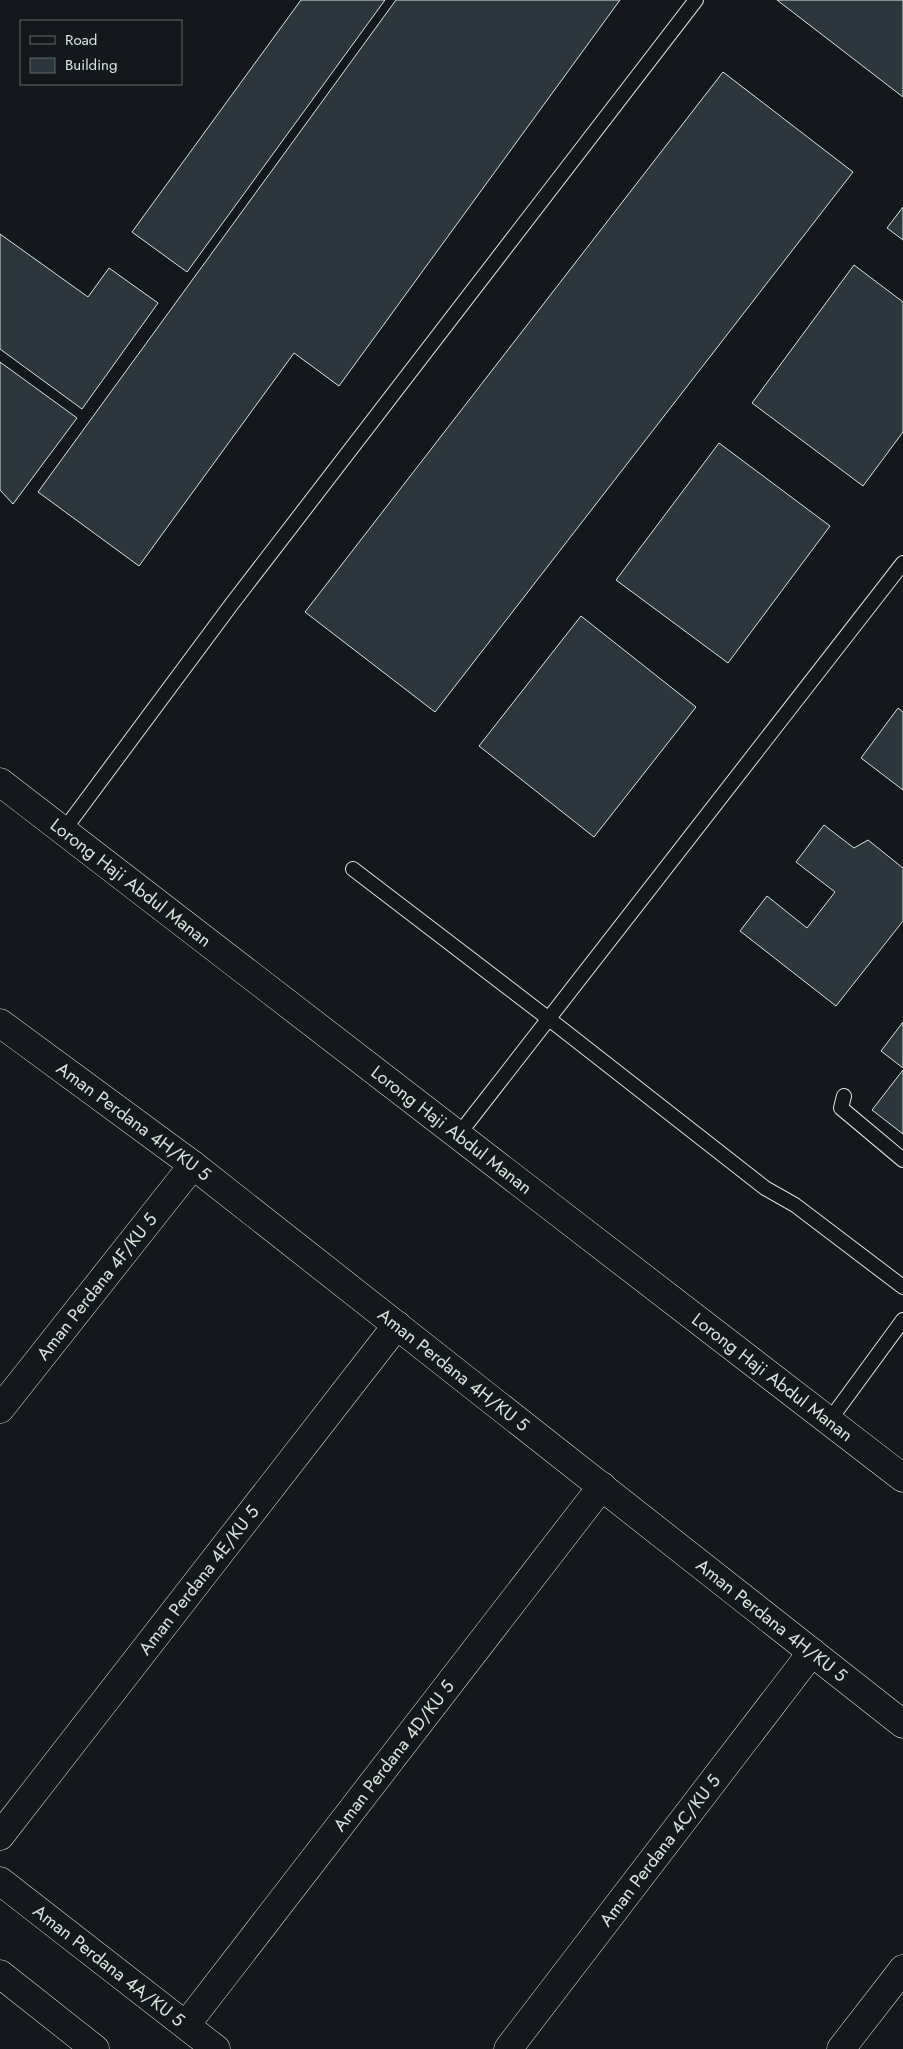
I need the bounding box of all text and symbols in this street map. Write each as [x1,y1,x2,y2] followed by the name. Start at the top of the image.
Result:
[20,20,182,85] legend
[65,29,97,51] text: Road
[65,54,117,76] text: Building
[45,812,217,953] street label: Lorong Haji Abdul Manan
[51,1056,216,1187] street label: Aman Perdana 4H/KU 5
[365,1059,537,1200] street label: Lorong Haji Abdul Manan
[30,1207,163,1366] street label: Aman Perdana 4F/KU 5
[372,1302,535,1438] street label: Aman Perdana 4H/KU 5
[686,1307,858,1448] street label: Lorong Haji Abdul Manan
[132,1500,265,1661] street label: Aman Perdana 4E/KU 5
[690,1553,853,1688] street label: Aman Perdana 4H/KU 5
[327,1675,461,1837] street label: Aman Perdana 4D/KU 5
[593,1769,727,1932] street label: Aman Perdana 4C/KU 5
[28,1898,190,2033] street label: Aman Perdana 4A/KU 5

